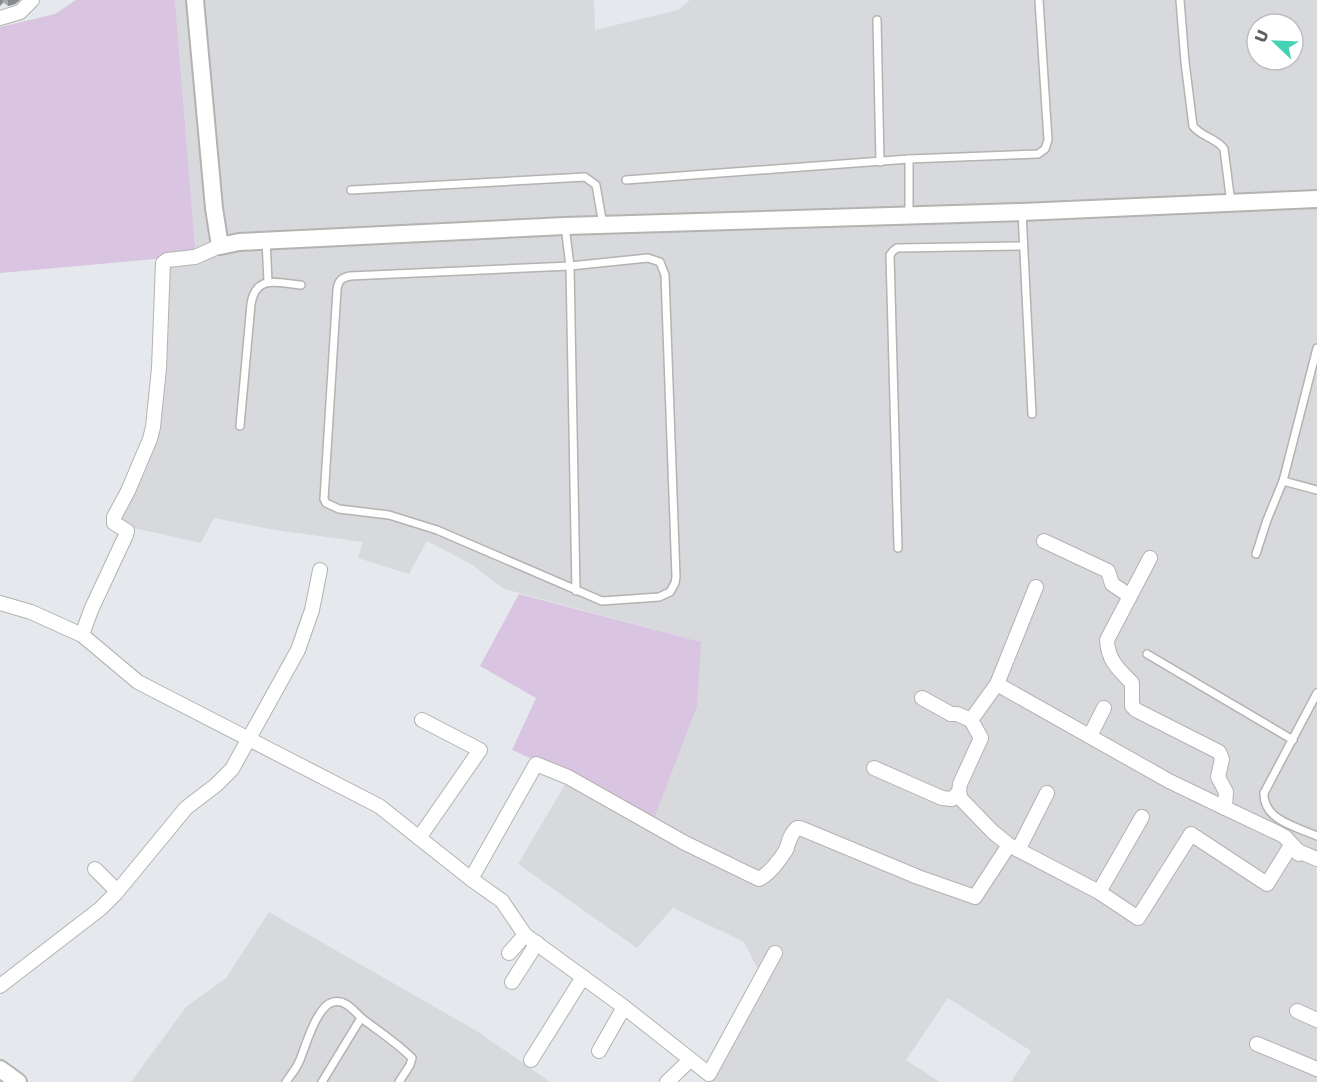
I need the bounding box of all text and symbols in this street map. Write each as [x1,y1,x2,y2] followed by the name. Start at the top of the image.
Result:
[1245,12,1305,72] north arrow
[1250,27,1273,45] text: U

